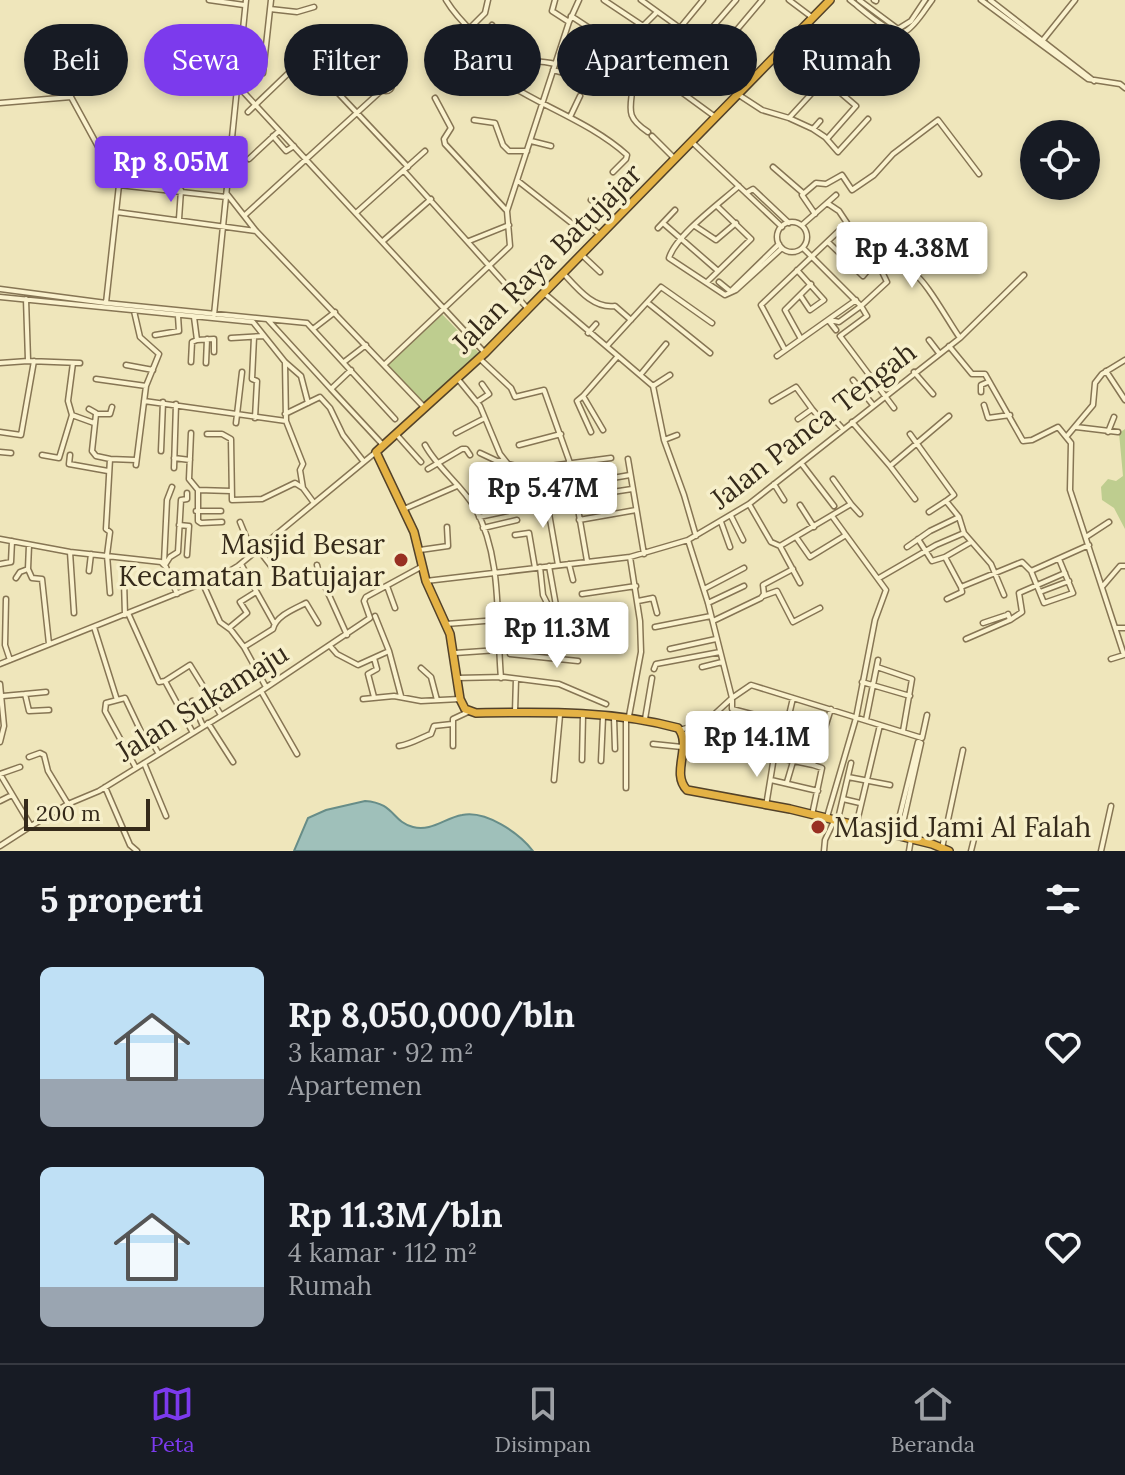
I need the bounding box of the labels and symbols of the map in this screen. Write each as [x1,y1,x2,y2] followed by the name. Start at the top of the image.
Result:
[88,136,254,204] pin: Rp 8.05M
[444,155,650,361] street label: Jalan Raya Batujajar
[829,222,995,290] pin: Rp 4.38M
[702,333,923,517] street label: Jalan Panca Tengah
[460,462,626,530] pin: Rp 5.47M
[118,526,385,594] place label: Masjid Besar Kecamatan Batujajar
[392,551,410,569] marker: Masjid Besar Kecamatan Batujajar
[474,602,640,670] pin: Rp 11.3M
[108,635,295,770] street label: Jalan Sukamaju
[674,711,840,779] pin: Rp 14.1M
[24,795,150,831] scale bar
[834,809,1091,845] place label: Masjid Jami Al Falah
[809,818,827,836] marker: Masjid Jami Al Falah

